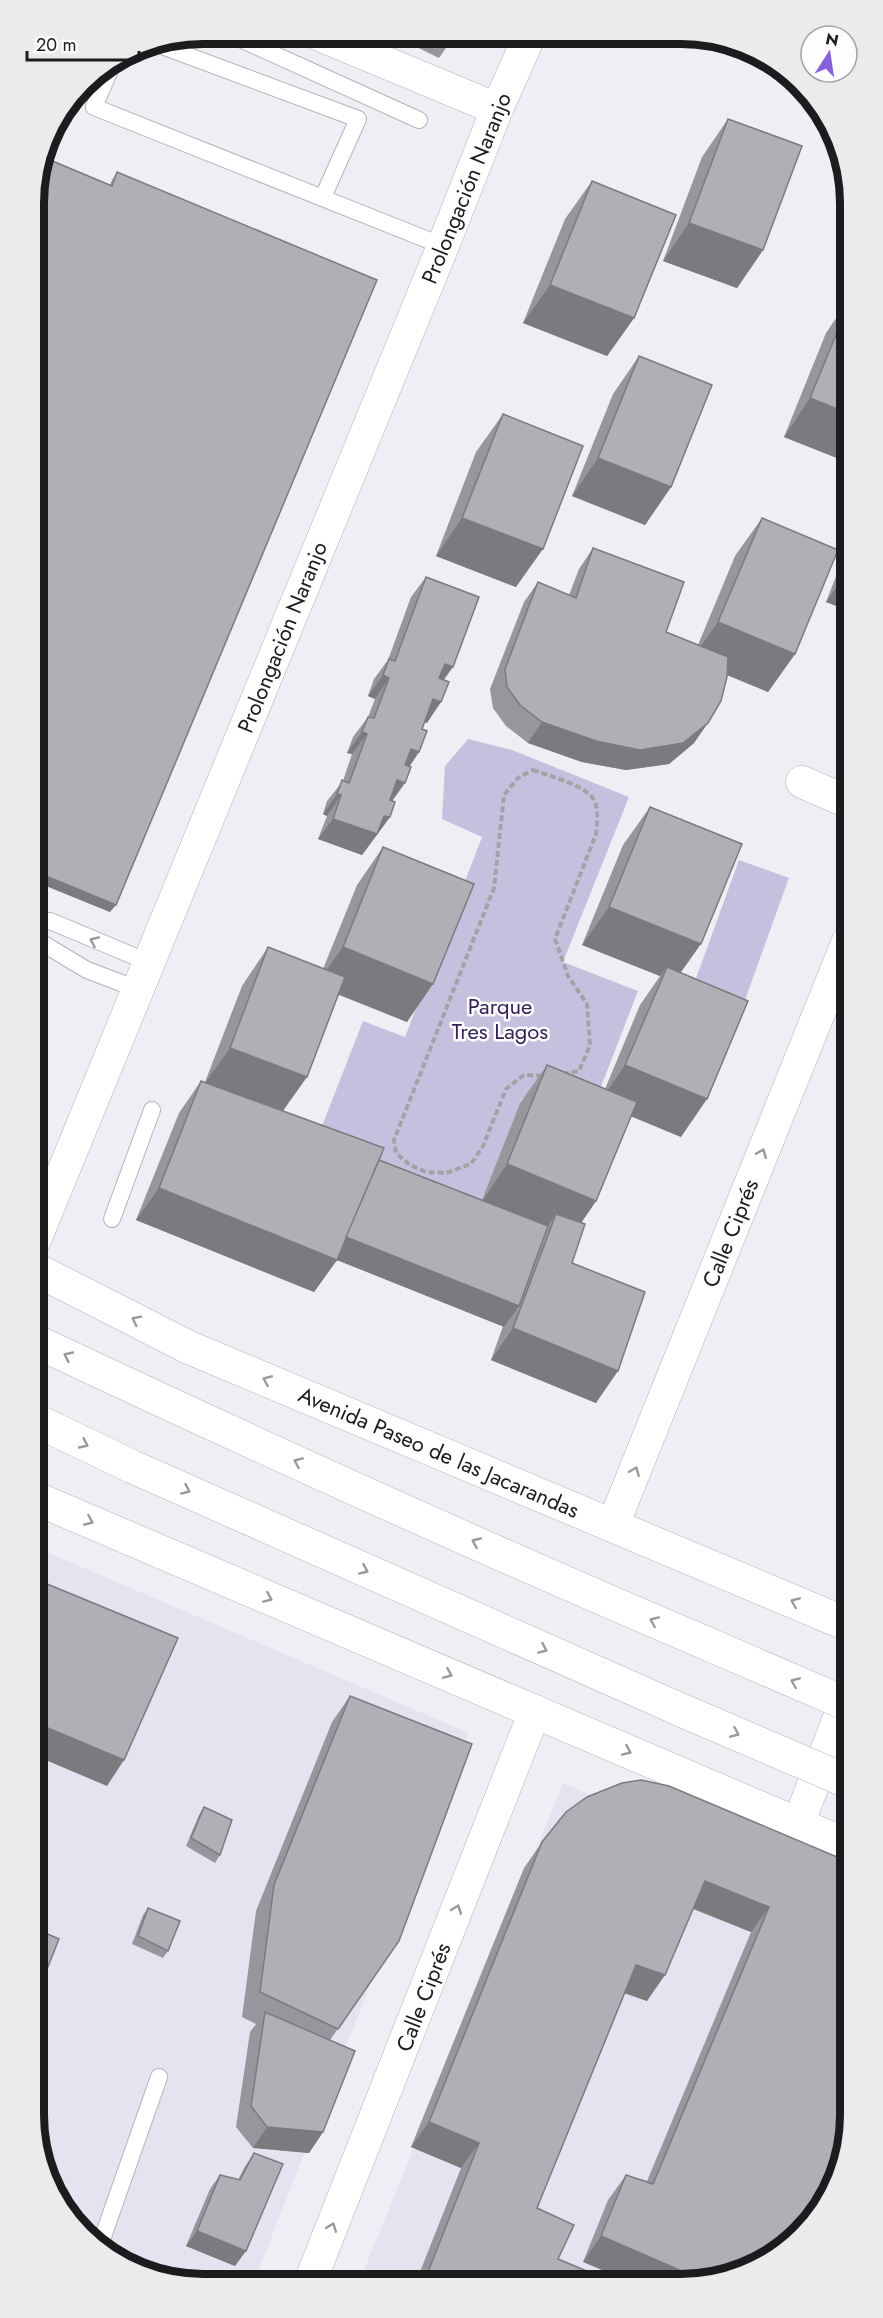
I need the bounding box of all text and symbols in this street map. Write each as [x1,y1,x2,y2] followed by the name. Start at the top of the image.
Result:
[27,24,140,62] scale bar
[799,24,859,84] north arrow
[823,27,841,52] text: N
[36,32,76,58] text: 20 m
[413,88,519,288] street label: Prolongación Naranjo
[229,537,335,737] street label: Prolongación Naranjo
[89,936,100,948] one-way arrow
[452,990,548,1047] park label: Parque Tres Lagos
[755,1149,768,1159] one-way arrow
[694,1174,766,1292] street label: Calle Ciprés
[132,1316,143,1327] one-way arrow
[64,1352,75,1364] one-way arrow
[262,1375,273,1387] one-way arrow
[294,1378,584,1526] street label: Avenida Paseo de las Jacarandas
[77,1436,88,1448] one-way arrow
[294,1457,305,1469] one-way arrow
[628,1466,640,1477] one-way arrow
[180,1483,191,1495] one-way arrow
[83,1514,94,1526] one-way arrow
[471,1538,482,1550] one-way arrow
[358,1562,369,1574] one-way arrow
[262,1590,273,1602] one-way arrow
[790,1597,801,1609] one-way arrow
[650,1617,661,1629] one-way arrow
[536,1641,547,1653] one-way arrow
[441,1667,452,1679] one-way arrow
[791,1677,802,1689] one-way arrow
[728,1726,739,1738] one-way arrow
[621,1744,632,1756] one-way arrow
[450,1904,462,1915] one-way arrow
[388,1938,458,2056] street label: Calle Ciprés
[325,2223,337,2234] one-way arrow

